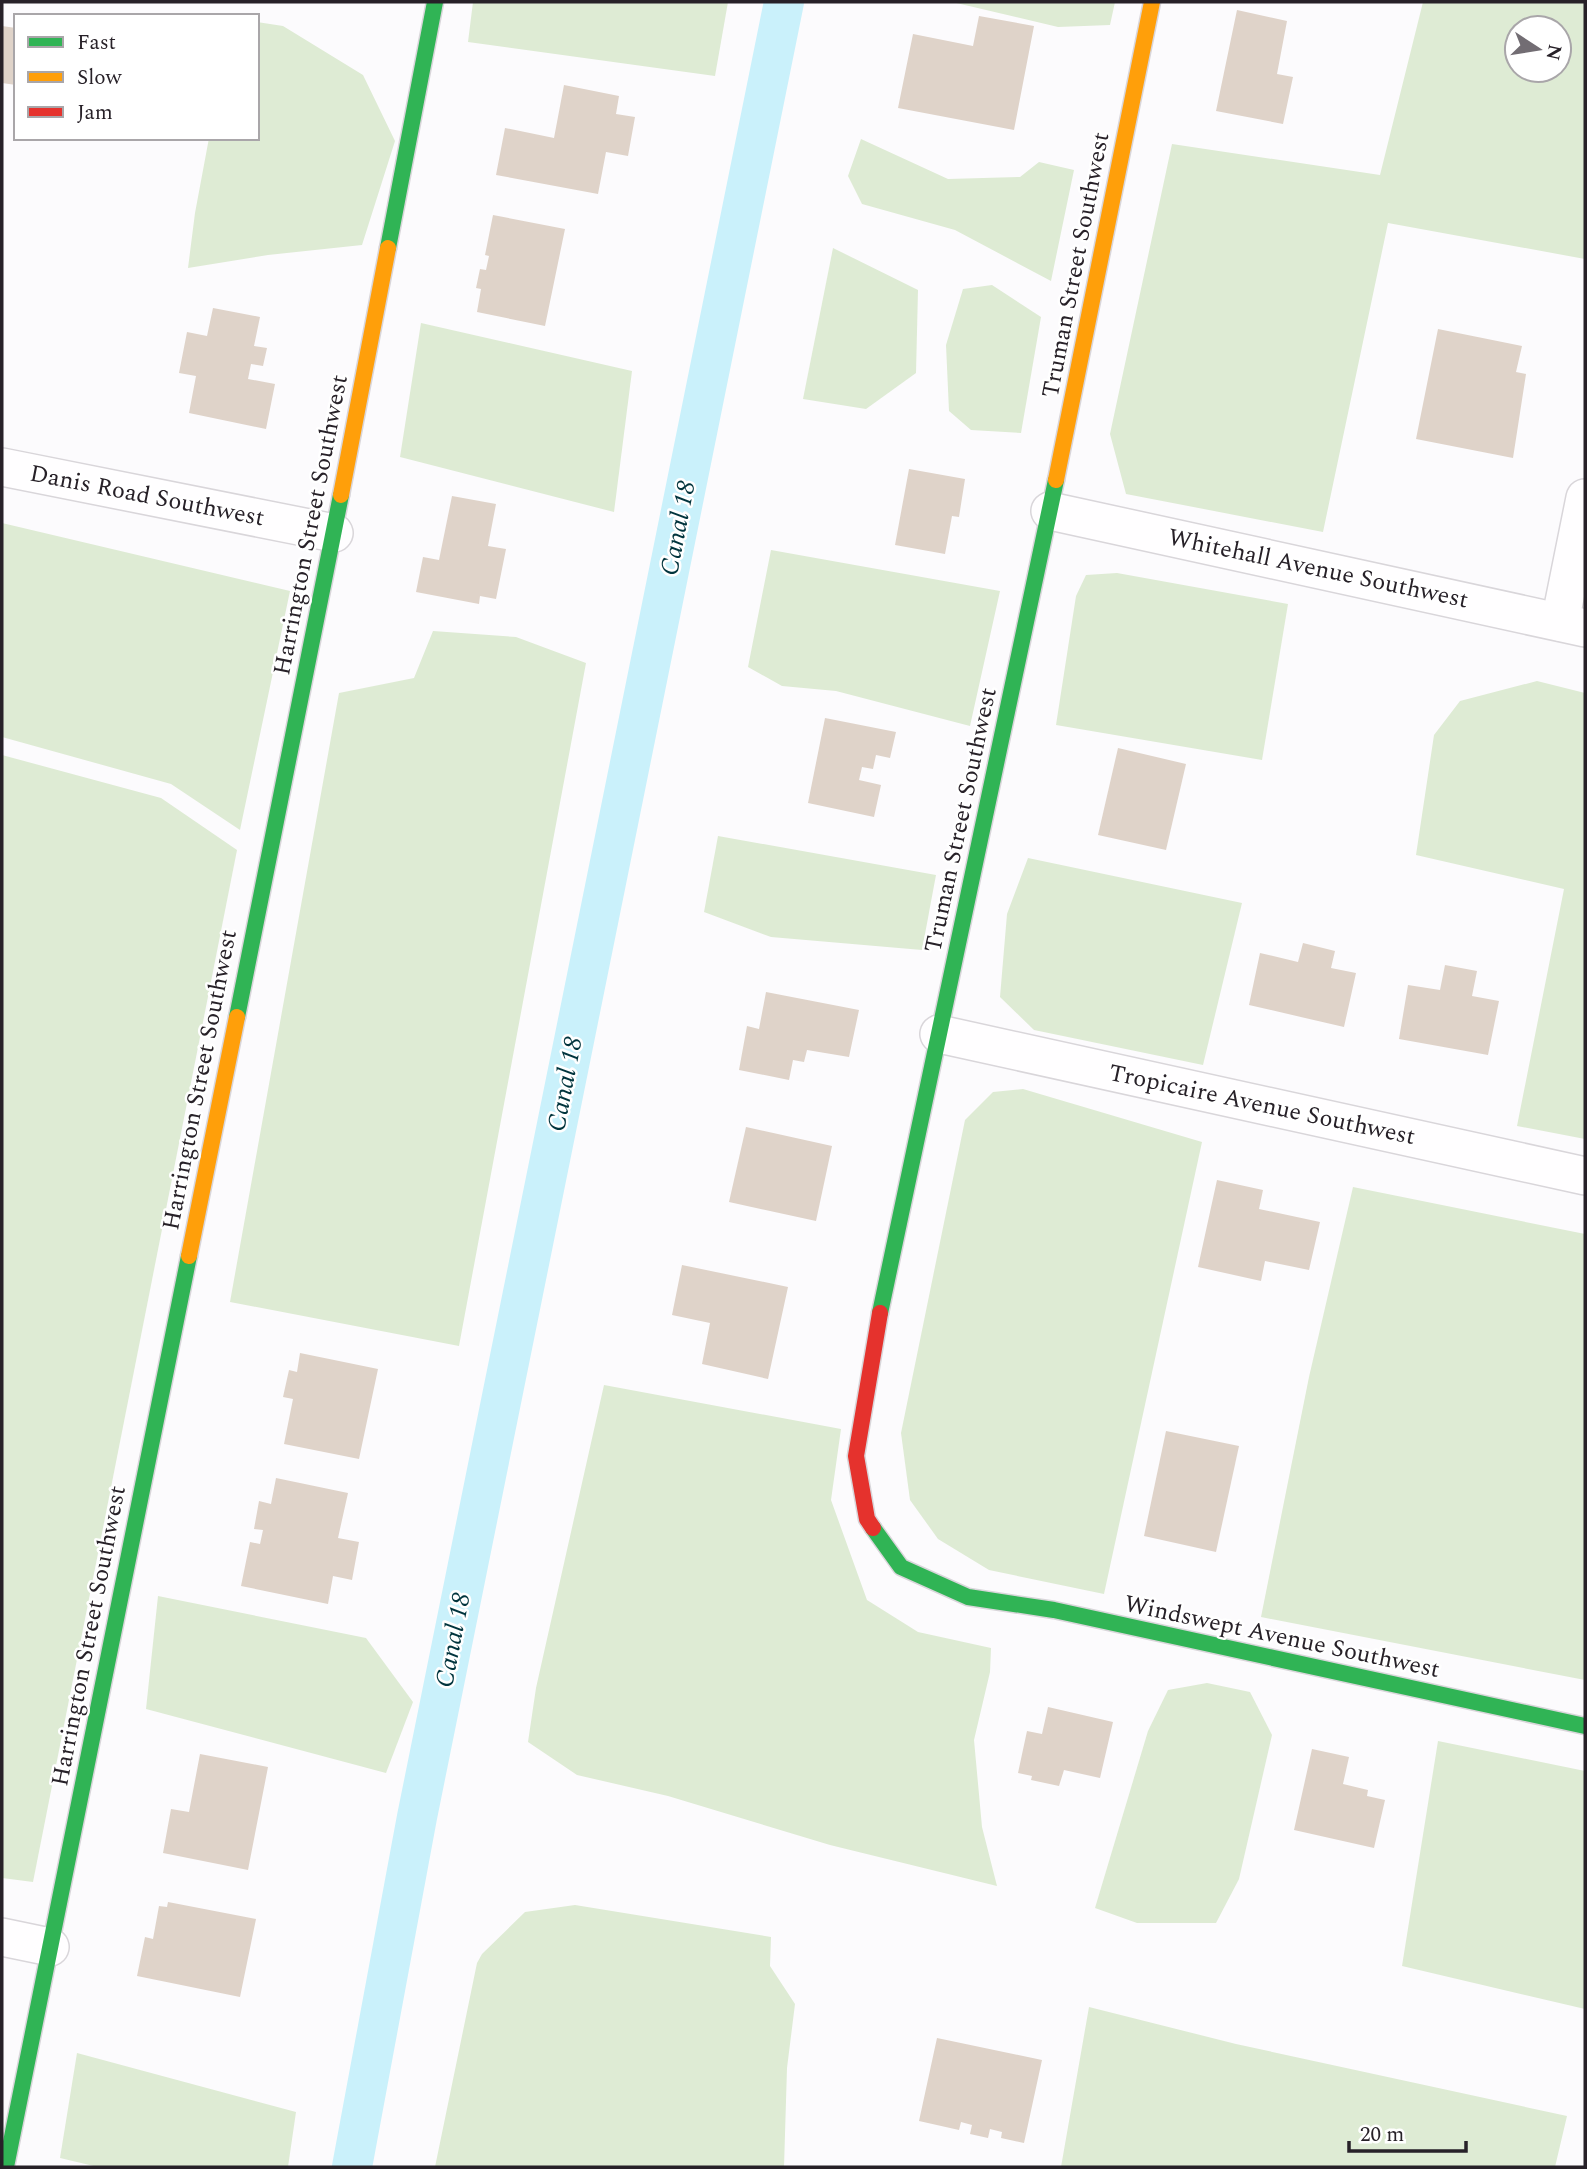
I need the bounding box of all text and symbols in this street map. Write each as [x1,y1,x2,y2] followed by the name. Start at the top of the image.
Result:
[14,14,259,140] legend
[1503,14,1573,84] north arrow
[77,27,116,59] text: Fast
[1537,42,1569,63] text: N
[77,62,123,94] text: Slow
[77,97,113,129] text: Jam
[1033,129,1119,401] street label: Truman Street Southwest
[264,372,358,678] street label: Harrington Street Southwest
[27,456,267,536] street label: Danis Road Southwest
[649,477,707,579] water label: Canal 18
[1165,520,1471,618] street label: Whitehall Avenue Southwest
[915,684,1007,956] street label: Truman Street Southwest
[153,927,247,1233] street label: Harrington Street Southwest
[536,1033,594,1135] water label: Canal 18
[1105,1055,1419,1155] street label: Tropicaire Avenue Southwest
[42,1483,136,1789] street label: Harrington Street Southwest
[1121,1586,1443,1688] street label: Windswept Avenue Southwest
[424,1589,482,1691] water label: Canal 18
[1349,2110,1466,2154] scale bar
[1360,2119,1404,2151] text: 20 m

